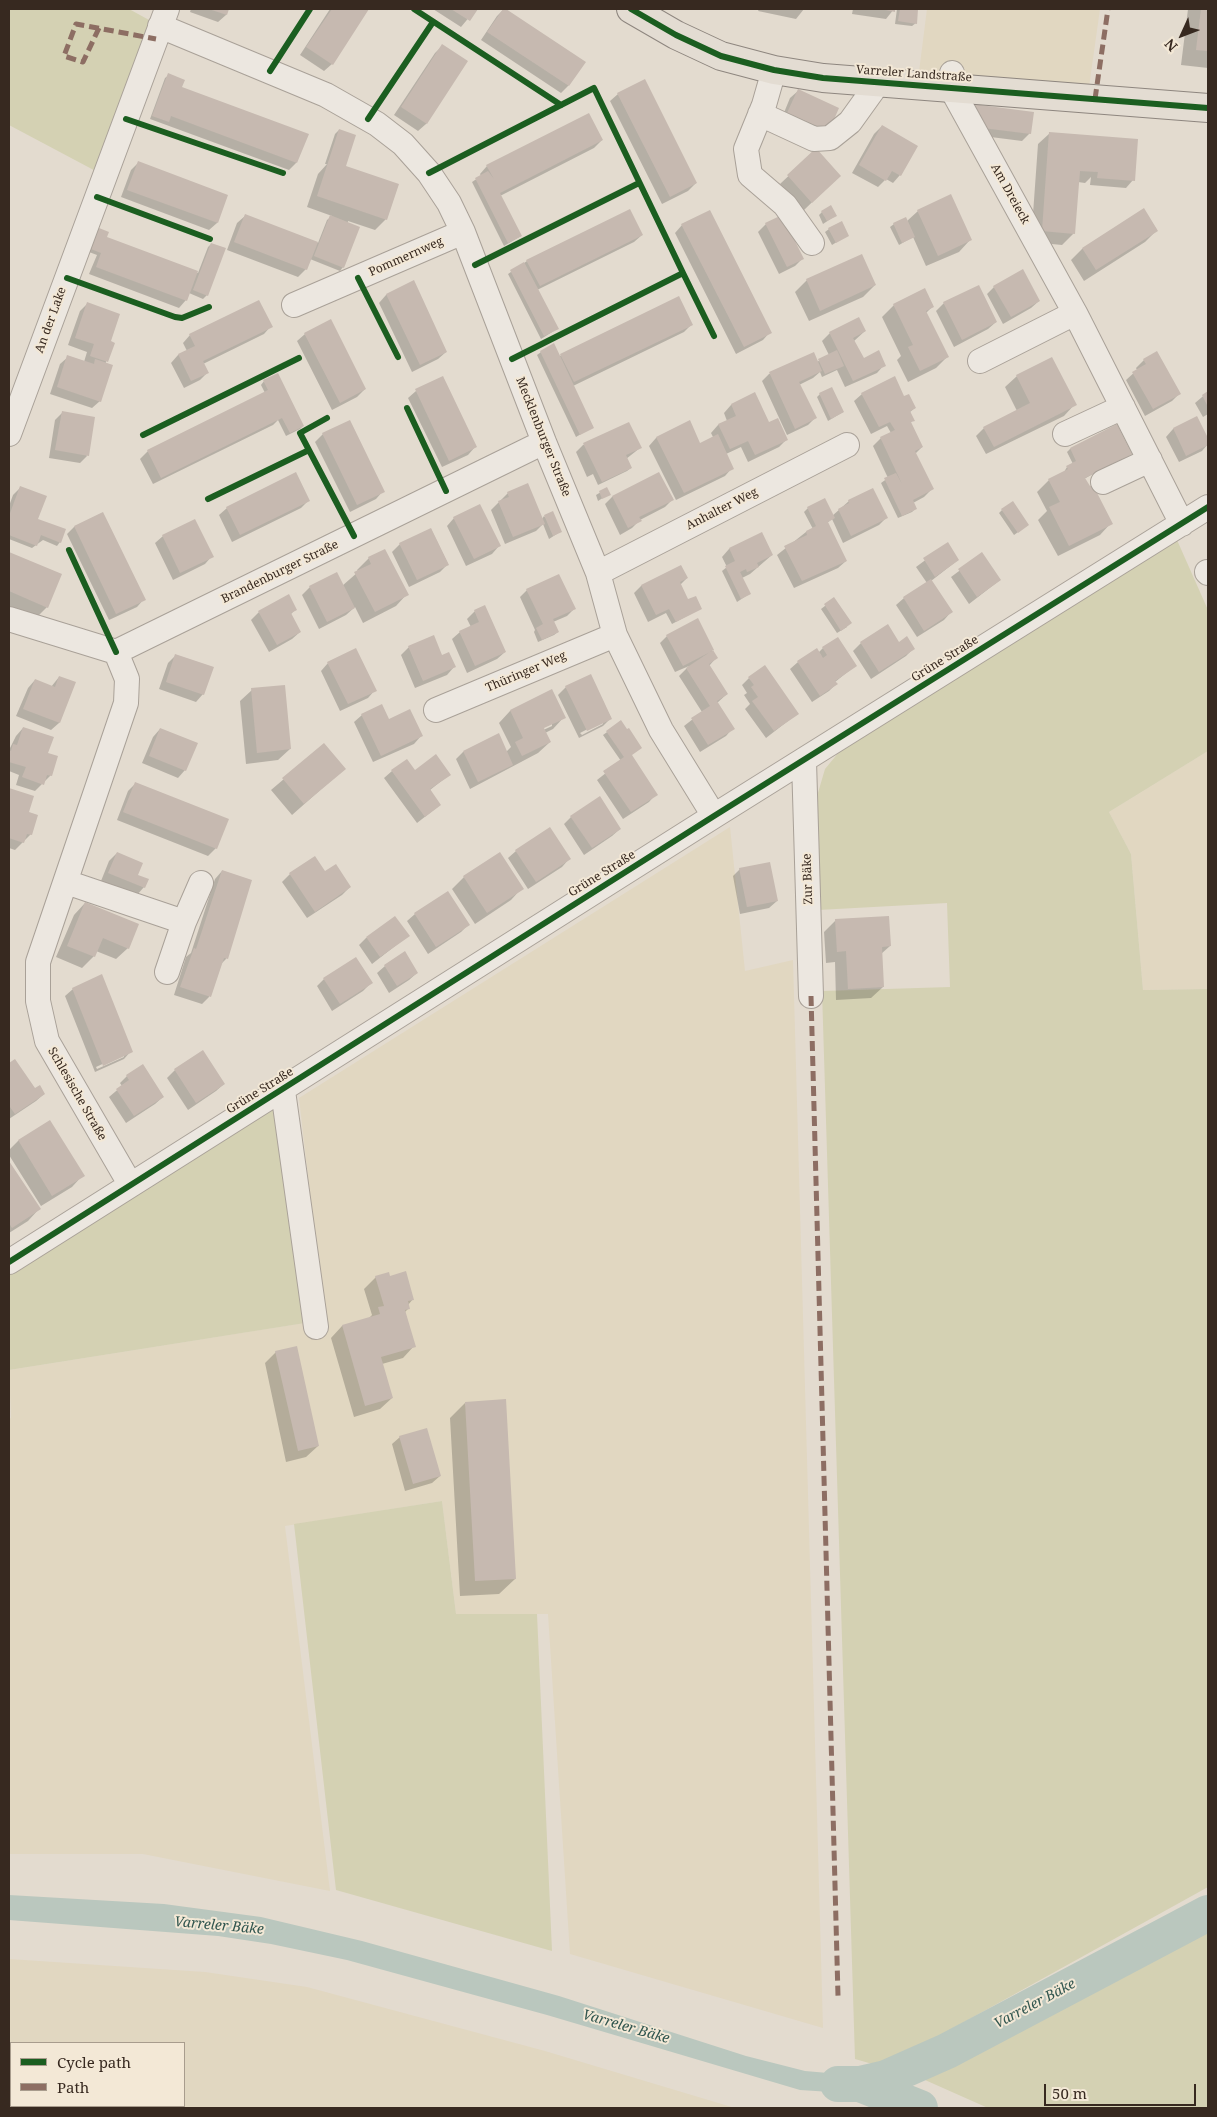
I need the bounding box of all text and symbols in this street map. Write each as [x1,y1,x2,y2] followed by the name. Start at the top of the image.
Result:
[1157,10,1207,60] north arrow
[1160,35,1181,56] text: N
[856,63,972,85] street label: Varreler Landstraße
[987,161,1033,227] street label: Am Dreieck
[367,234,445,280] street label: Pommernweg
[32,285,70,355] street label: An der Lake
[512,375,574,499] street label: Mecklenburger Straße
[684,485,760,533] street label: Anhalter Weg
[219,537,341,607] street label: Brandenburger Straße
[909,633,981,685] street label: Grüne Straße
[484,649,568,695] street label: Thüringer Weg
[566,848,638,900] street label: Grüne Straße
[800,853,816,905] street label: Zur Bäke
[45,1045,109,1143] street label: Schlesische Straße
[224,1065,296,1117] street label: Grüne Straße
[174,1914,264,1938] water label: Varreler Bäke
[991,1976,1079,2032] water label: Varreler Bäke
[581,2007,671,2047] water label: Varreler Bäke
[10,2042,185,2107] legend
[57,2052,131,2072] text: Cycle path
[1047,2074,1200,2106] scale bar
[57,2077,89,2097] text: Path
[1052,2083,1087,2103] text: 50 m

